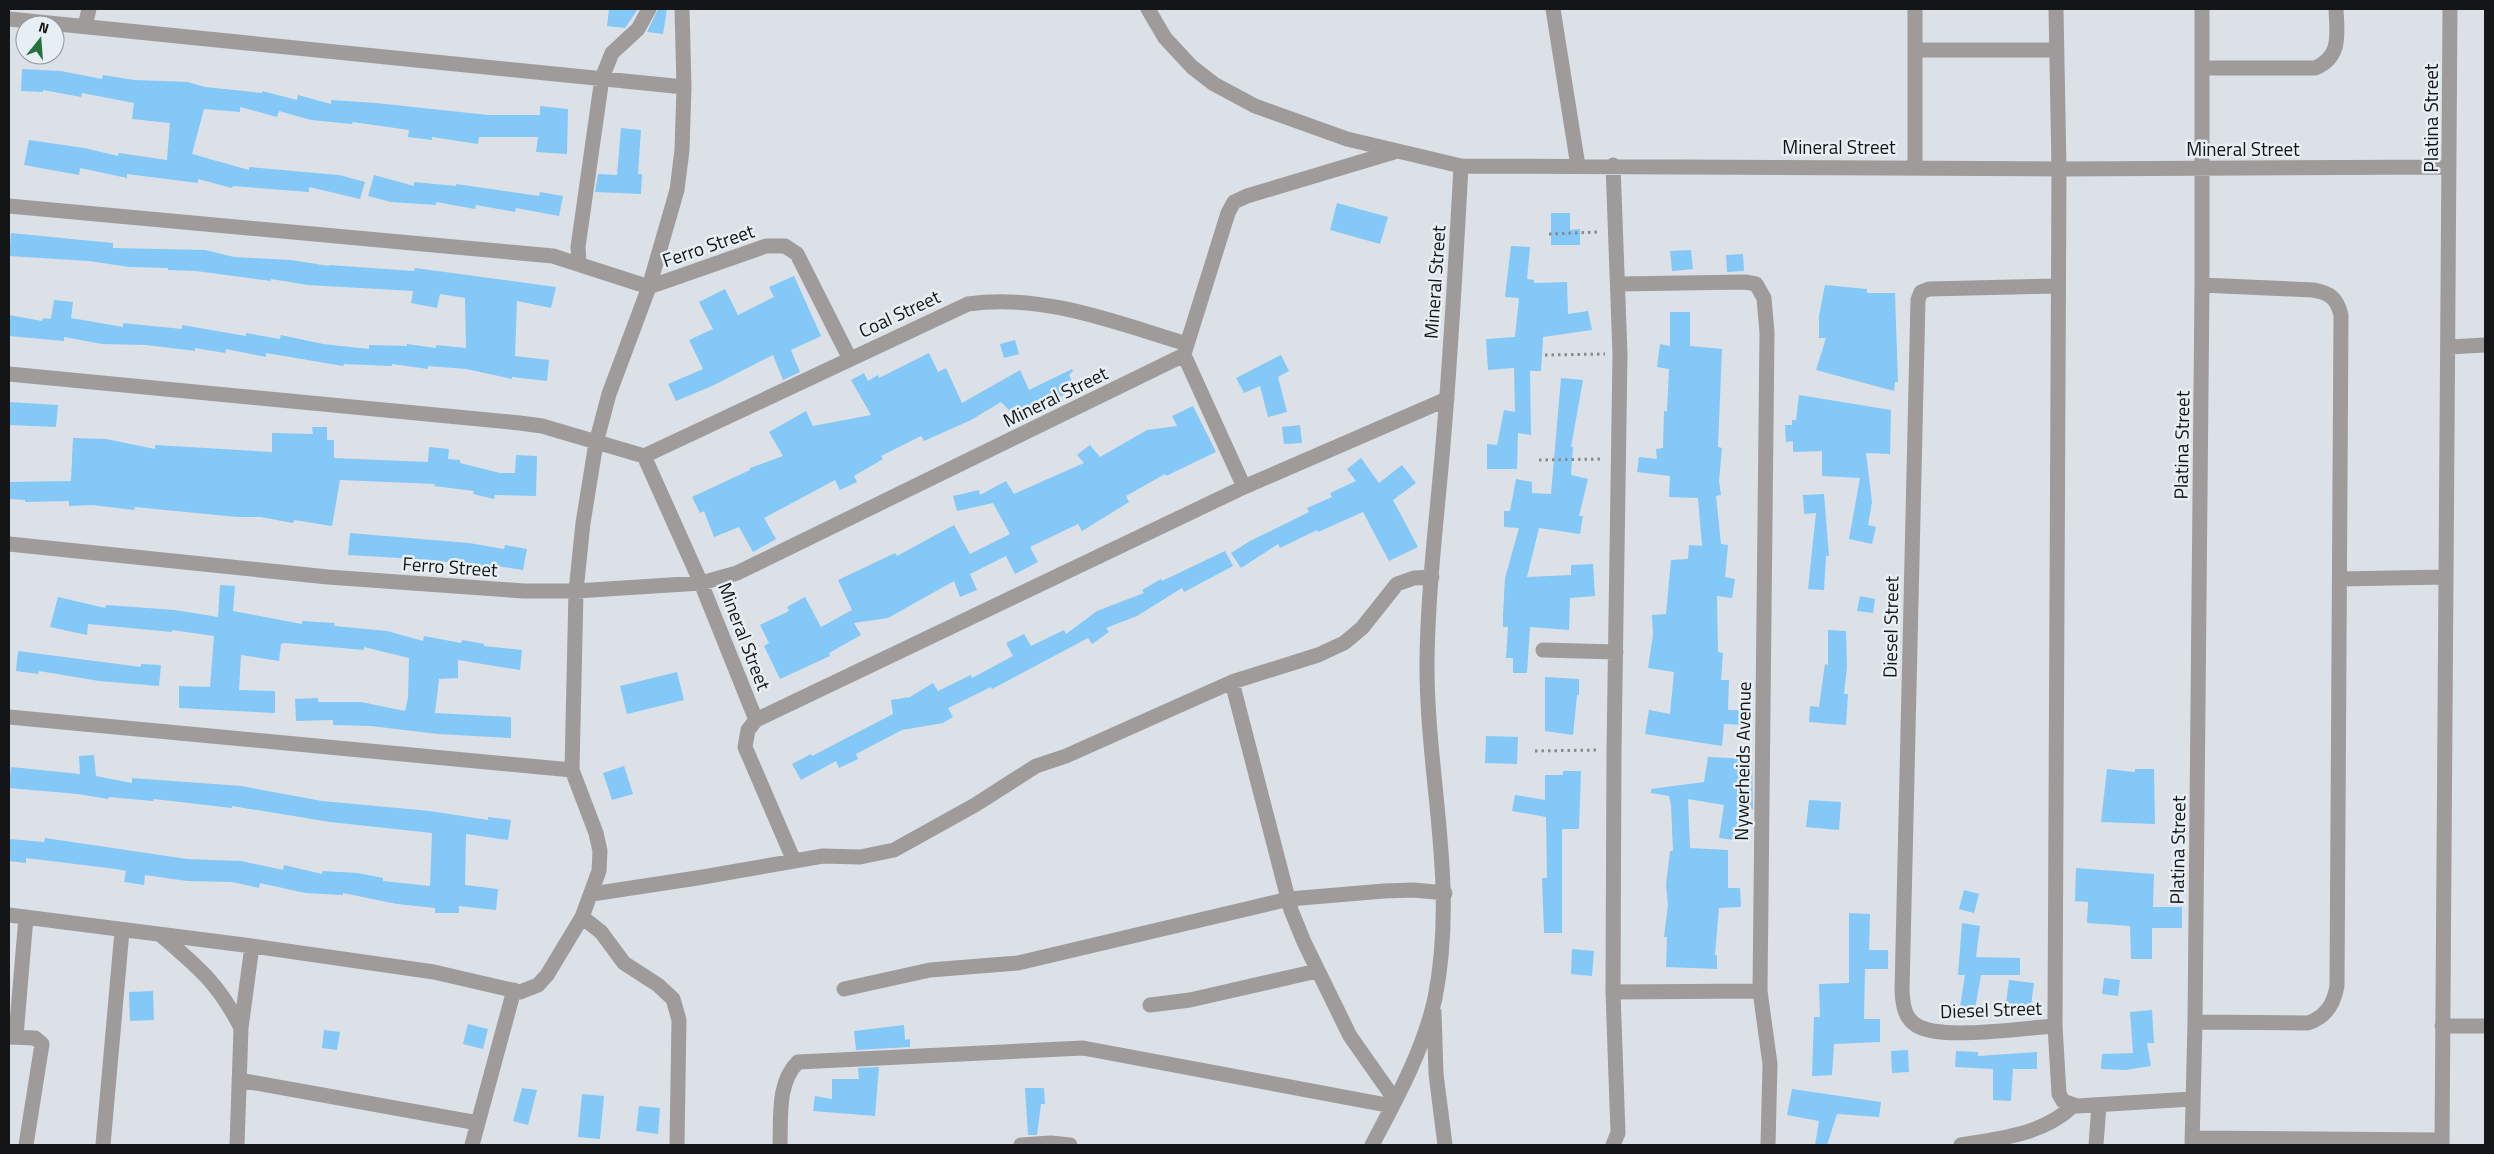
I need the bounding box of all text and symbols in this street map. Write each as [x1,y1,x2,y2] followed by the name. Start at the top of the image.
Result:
[15,15,65,65] north arrow
[36,16,52,39] text: N
[2416,63,2445,172] street label: Platina Street
[1782,132,1896,161] street label: Mineral Street
[2186,134,2300,163] street label: Mineral Street
[658,216,758,274] street label: Ferro Street
[1416,224,1452,340] street label: Mineral Street
[853,281,945,345] street label: Coal Street
[998,358,1113,434] street label: Mineral Street
[2166,390,2196,500] street label: Platina Street
[401,548,499,584] street label: Ferro Street
[1875,575,1905,678] street label: Diesel Street
[711,578,779,695] street label: Mineral Street
[1726,681,1758,841] street label: Nywerheids Avenue
[2162,795,2192,905] street label: Platina Street
[1940,993,2043,1025] street label: Diesel Street

